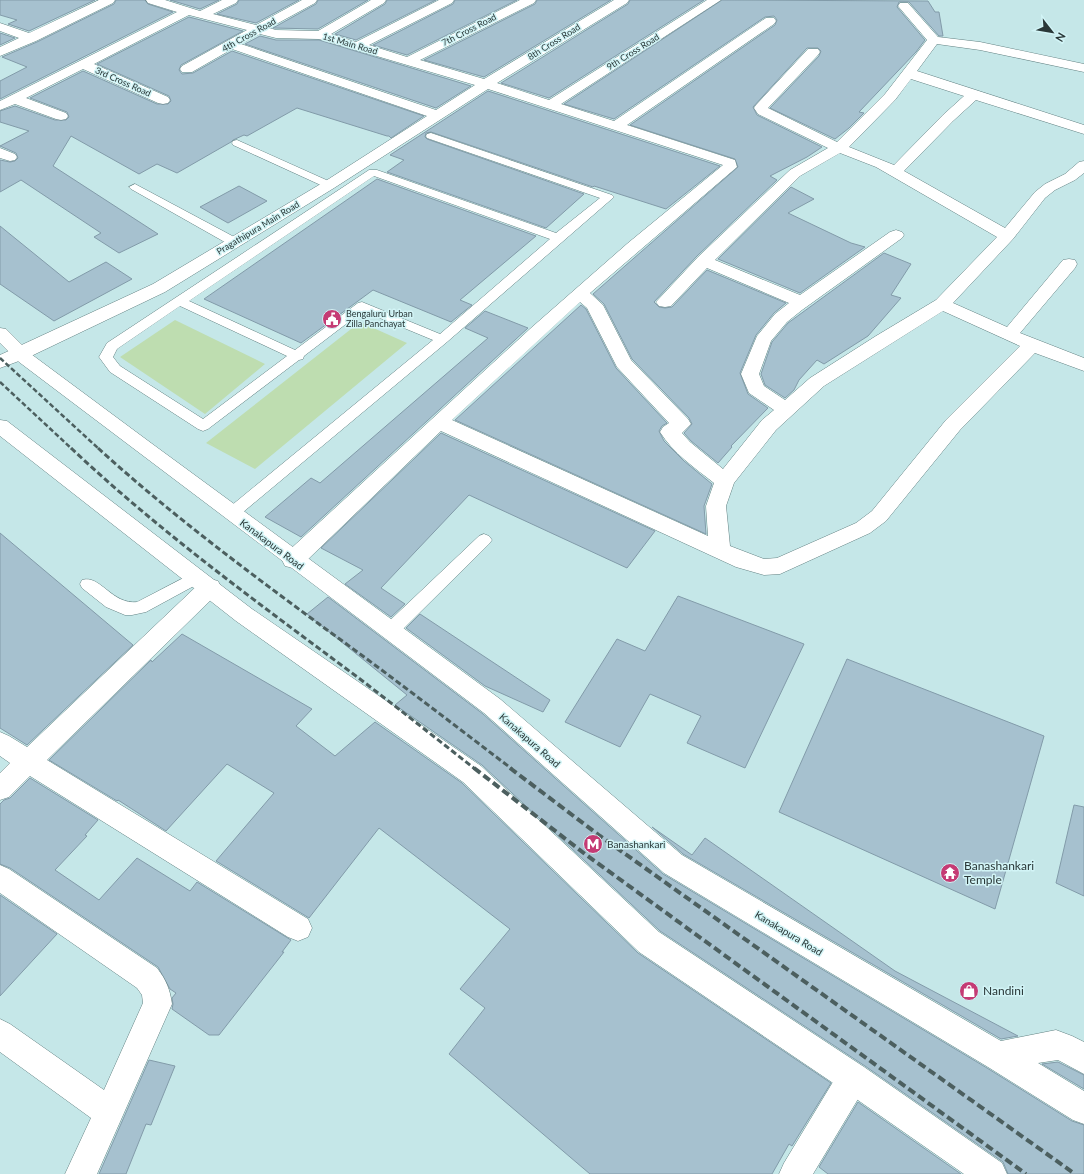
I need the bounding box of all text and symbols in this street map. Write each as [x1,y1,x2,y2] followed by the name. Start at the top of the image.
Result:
[440,11,498,48] street label: 7th Cross Road
[1032,12,1072,52] north arrow
[220,15,278,54] street label: 4th Cross Road
[525,21,582,62] street label: 8th Cross Road
[321,30,379,57] street label: 1st Main Road
[1053,30,1069,44] text: N
[604,31,661,72] street label: 9th Cross Road
[94,64,153,99] street label: 3rd Cross Road
[214,198,301,257] street label: Pragathipura Main Road
[321,308,343,330] public building icon: Bengaluru Urban Zilla Panchayat
[346,308,413,329] place label: Bengaluru Urban Zilla Panchayat
[238,516,306,572] street label: Kanakapura Road
[497,710,563,770] street label: Kanakapura Road
[582,833,604,855] metro station icon: Banashankari
[607,838,665,850] place label: Banashankari
[964,858,1034,887] place label: Banashankari Temple
[939,862,961,884] temple icon: Banashankari Temple
[753,908,825,958] street label: Kanakapura Road
[958,980,980,1002] shop icon: Nandini
[983,983,1024,998] place label: Nandini

